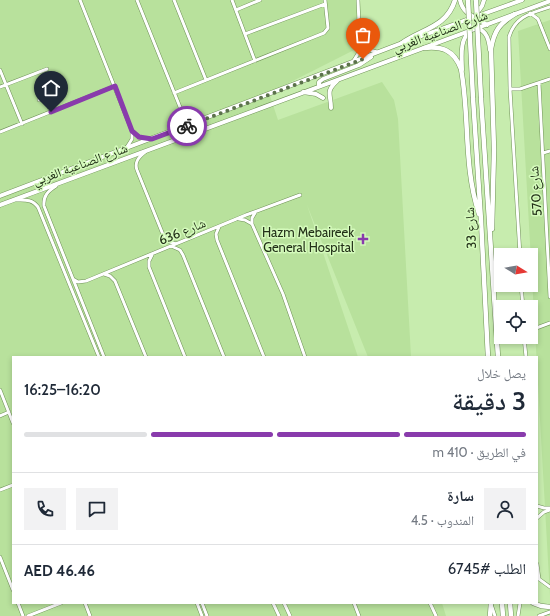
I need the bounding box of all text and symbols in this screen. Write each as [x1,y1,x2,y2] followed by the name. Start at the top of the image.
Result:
[390,6,491,59] street label: شارع الصناعية الغربي
[346,18,380,59] pin
[352,24,374,46] icon: bag
[34,71,68,112] pin
[40,77,62,99] icon: home
[167,106,207,146] courier
[176,115,198,137] icon: bike
[30,139,131,192] street label: شارع الصناعية الغربي
[525,165,547,217] street label: شارع 570
[461,207,481,249] street label: شارع 33
[156,214,209,250] street label: شارع 636
[262,224,354,255] place label: Hazm Mebaireek General Hospital
[357,233,369,245] marker: Hazm Mebaireek General Hospital
[494,248,538,292] north arrow
[494,248,538,344] map controls
[494,300,538,344] button: locate
[477,365,526,381] text: يصل خلال
[24,381,101,399] text: 16:20–16:25
[452,385,526,417] text: 3 دقيقة
[432,444,526,460] text: في الطريق · 410 m
[447,487,474,505] text: سارة
[24,488,66,530] button: phone
[76,488,118,530] button: chat
[484,488,526,530] button: person
[411,512,474,528] text: المندوب · 4.5
[448,560,526,578] text: الطلب #6745
[24,562,95,580] text: AED 46.46

